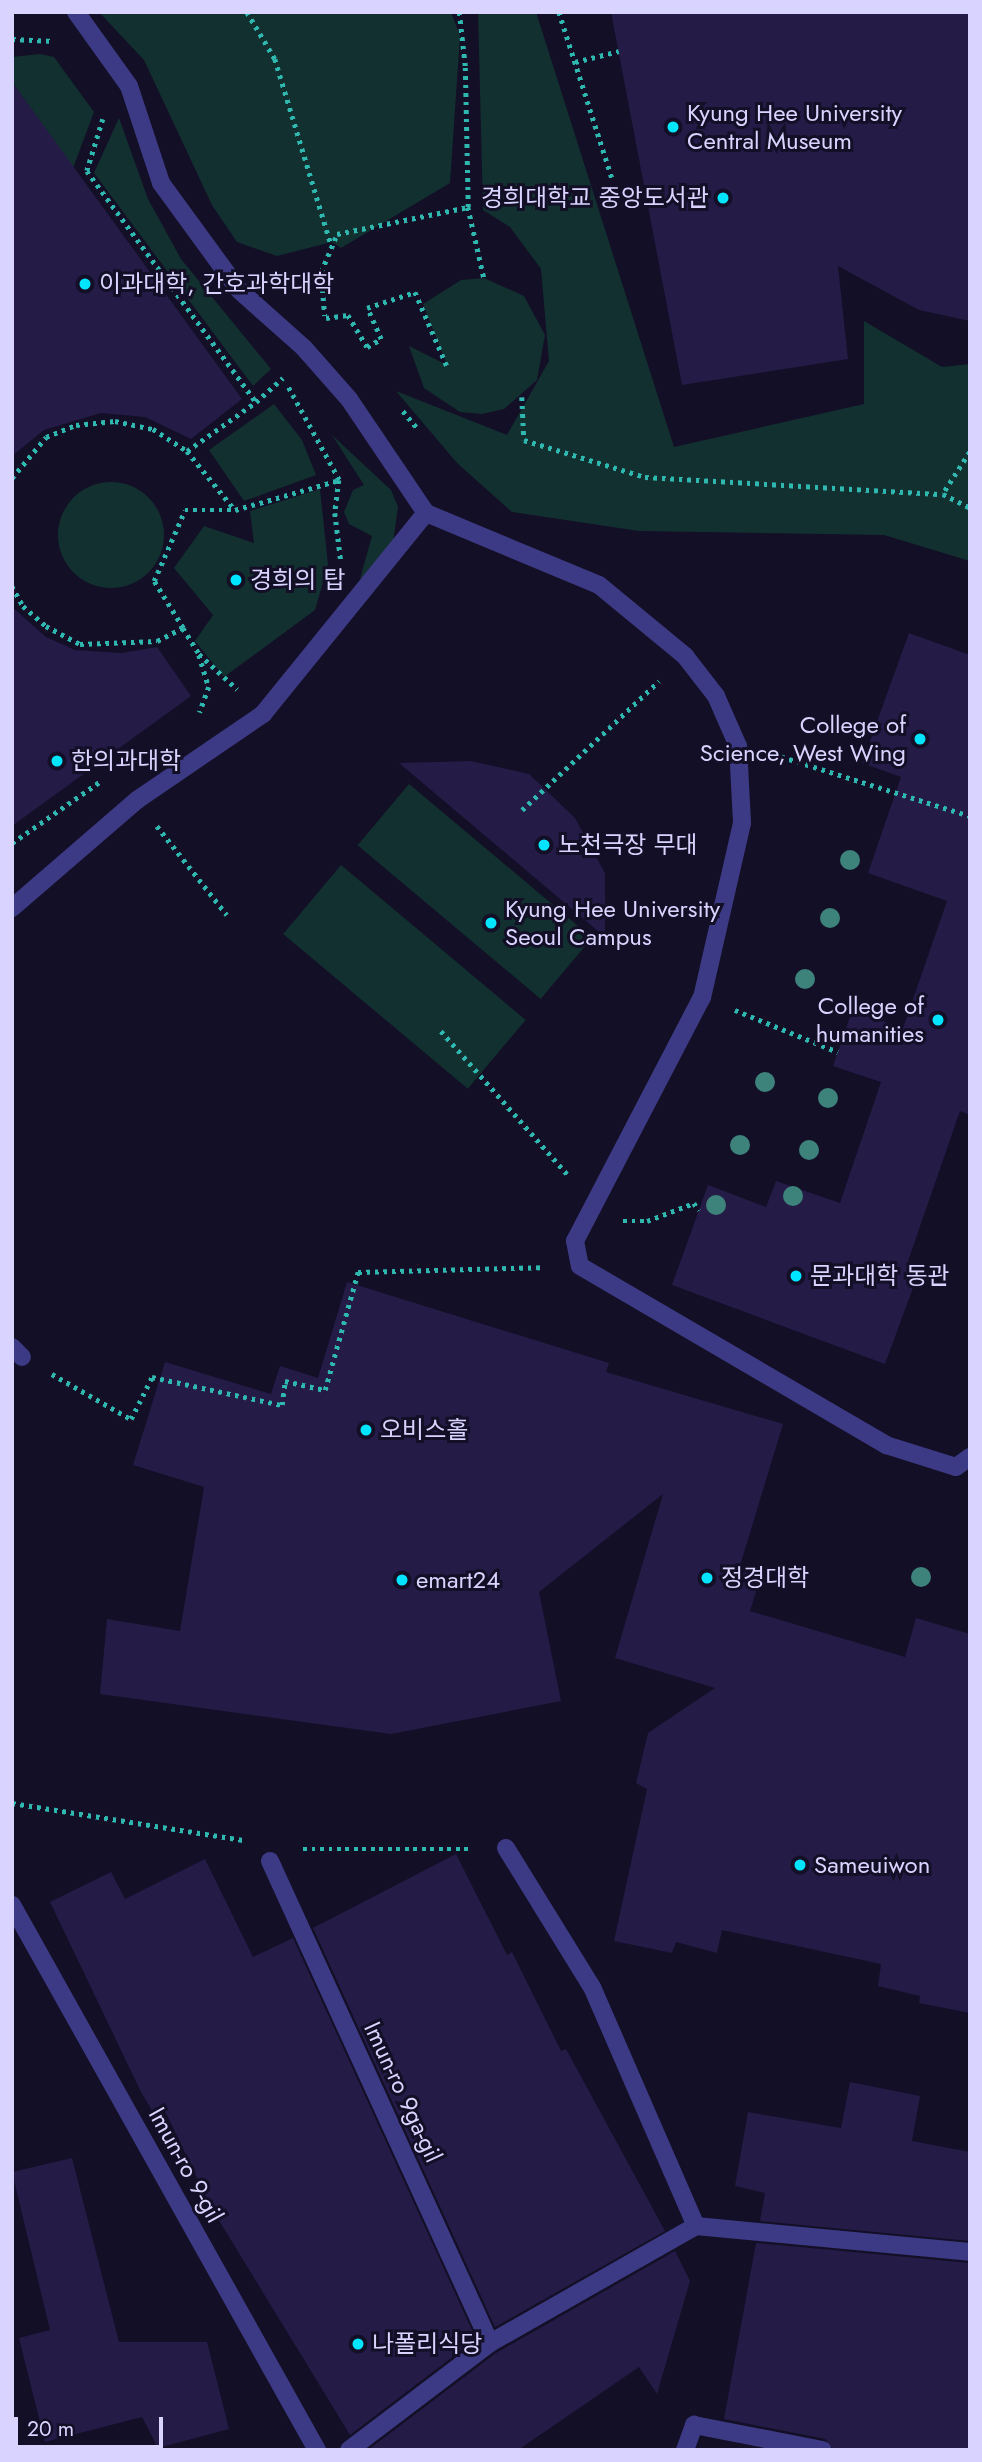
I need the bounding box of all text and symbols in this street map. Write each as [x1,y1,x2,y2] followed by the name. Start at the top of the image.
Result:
[687,99,902,155] place label: Kyung Hee University Central Museum
[665,119,681,135] marker: Kyung Hee University Central Museum
[481,184,709,212] place label: 경희대학교 중앙도서관
[715,190,731,206] marker: 경희대학교 중앙도서관
[99,270,334,298] place label: 이과대학, 간호과학대학
[77,276,93,292] marker: 이과대학, 간호과학대학
[250,566,346,594] place label: 경희의 탑
[228,572,244,588] marker: 경희의 탑
[700,711,906,767] place label: College of Science, West Wing
[912,731,928,747] marker: College of Science, West Wing
[71,747,181,775] place label: 한의과대학
[49,753,65,769] marker: 한의과대학
[558,831,698,859] place label: 노천극장 무대
[536,837,552,853] marker: 노천극장 무대
[505,895,720,951] place label: Kyung Hee University Seoul Campus
[483,915,499,931] marker: Kyung Hee University Seoul Campus
[816,992,924,1048] place label: College of humanities
[930,1012,946,1028] marker: College of humanities
[810,1262,950,1290] place label: 문과대학 동관
[788,1268,804,1284] marker: 문과대학 동관
[380,1416,468,1444] place label: 오비스홀
[358,1422,374,1438] marker: 오비스홀
[721,1564,809,1592] place label: 정경대학
[416,1566,500,1594] place label: emart24
[699,1570,715,1586] marker: 정경대학
[394,1572,410,1588] marker: emart24
[814,1851,930,1879] place label: Sameuiwon
[792,1857,808,1873] marker: Sameuiwon
[358,2017,448,2167] street label: Imun-ro 9ga-gil
[143,2102,229,2228] street label: Imun-ro 9-gil
[372,2330,482,2358] place label: 나폴리식당
[350,2336,366,2352] marker: 나폴리식당
[18,2402,166,2446] scale bar
[27,2414,74,2444] text: 20 m

